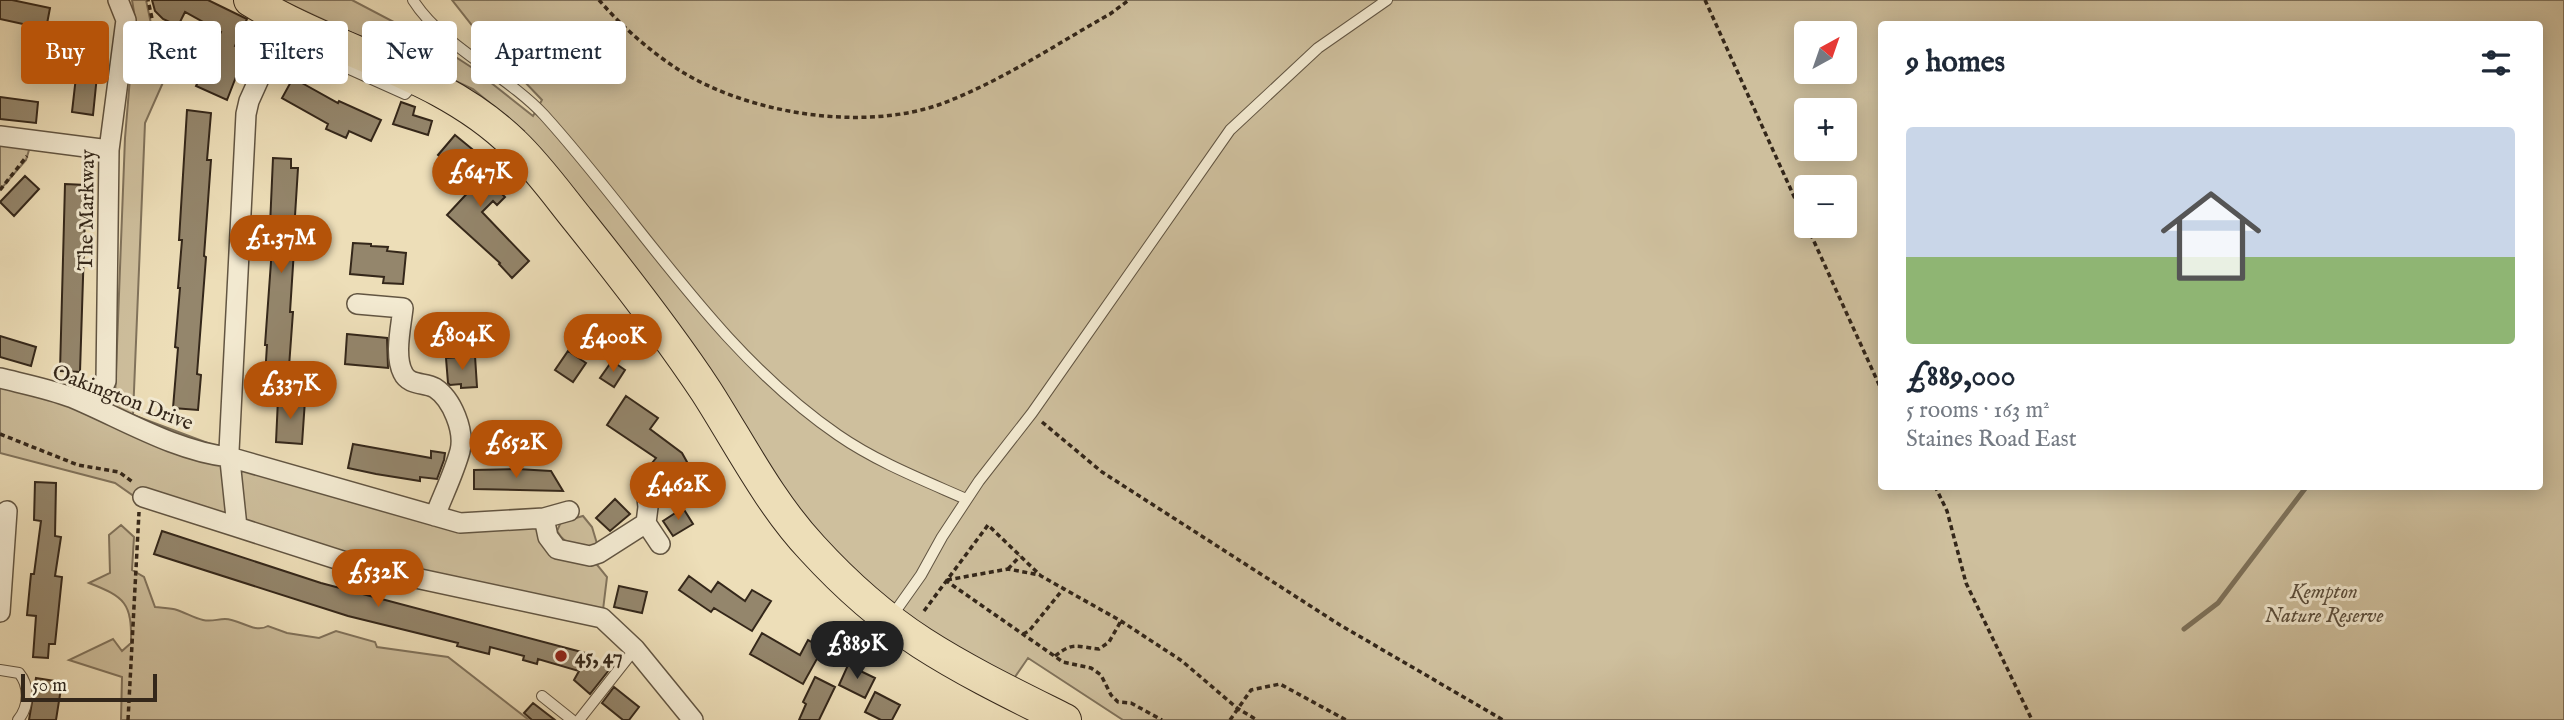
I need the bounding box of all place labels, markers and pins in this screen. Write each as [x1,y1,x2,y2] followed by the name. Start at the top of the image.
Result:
[431,150,529,209] pin: £647K
[224,216,338,275] pin: £1.37M
[413,312,511,372] pin: £804K
[564,314,662,374] pin: £400K
[241,362,339,421] pin: £337K
[467,420,565,480] pin: £652K
[629,462,727,522] pin: £462K
[329,550,427,609] pin: £532K
[808,622,906,681] pin: £889K
[575,644,623,671] place label: 45, 47
[553,648,569,664] marker: 45, 47

